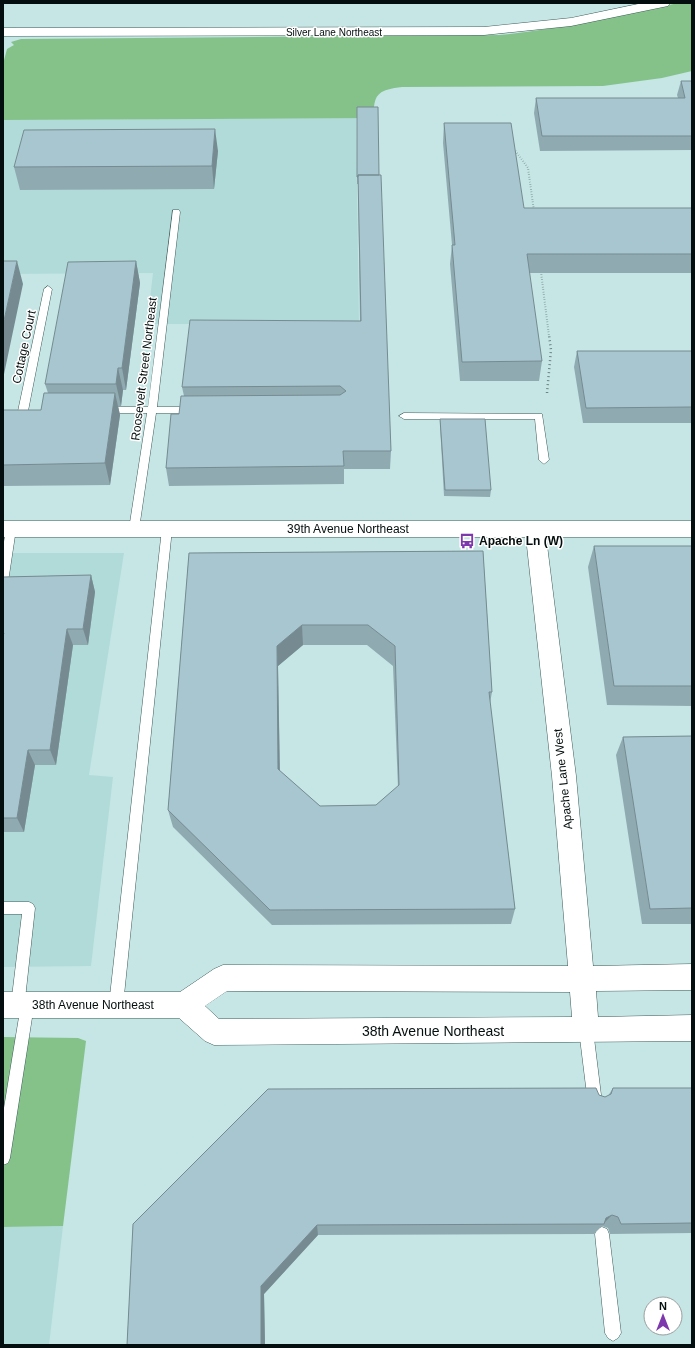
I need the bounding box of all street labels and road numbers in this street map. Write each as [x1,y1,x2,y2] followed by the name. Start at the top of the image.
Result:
[286,27,382,38] street label: Silver Lane Northeast
[128,296,160,441] street label: Roosevelt Street Northeast
[9,308,39,385] street label: Cottage Court
[287,522,410,536] street label: 39th Avenue Northeast
[551,727,575,830] street label: Apache Lane West
[32,998,155,1012] street label: 38th Avenue Northeast
[362,1023,504,1039] street label: 38th Avenue Northeast

